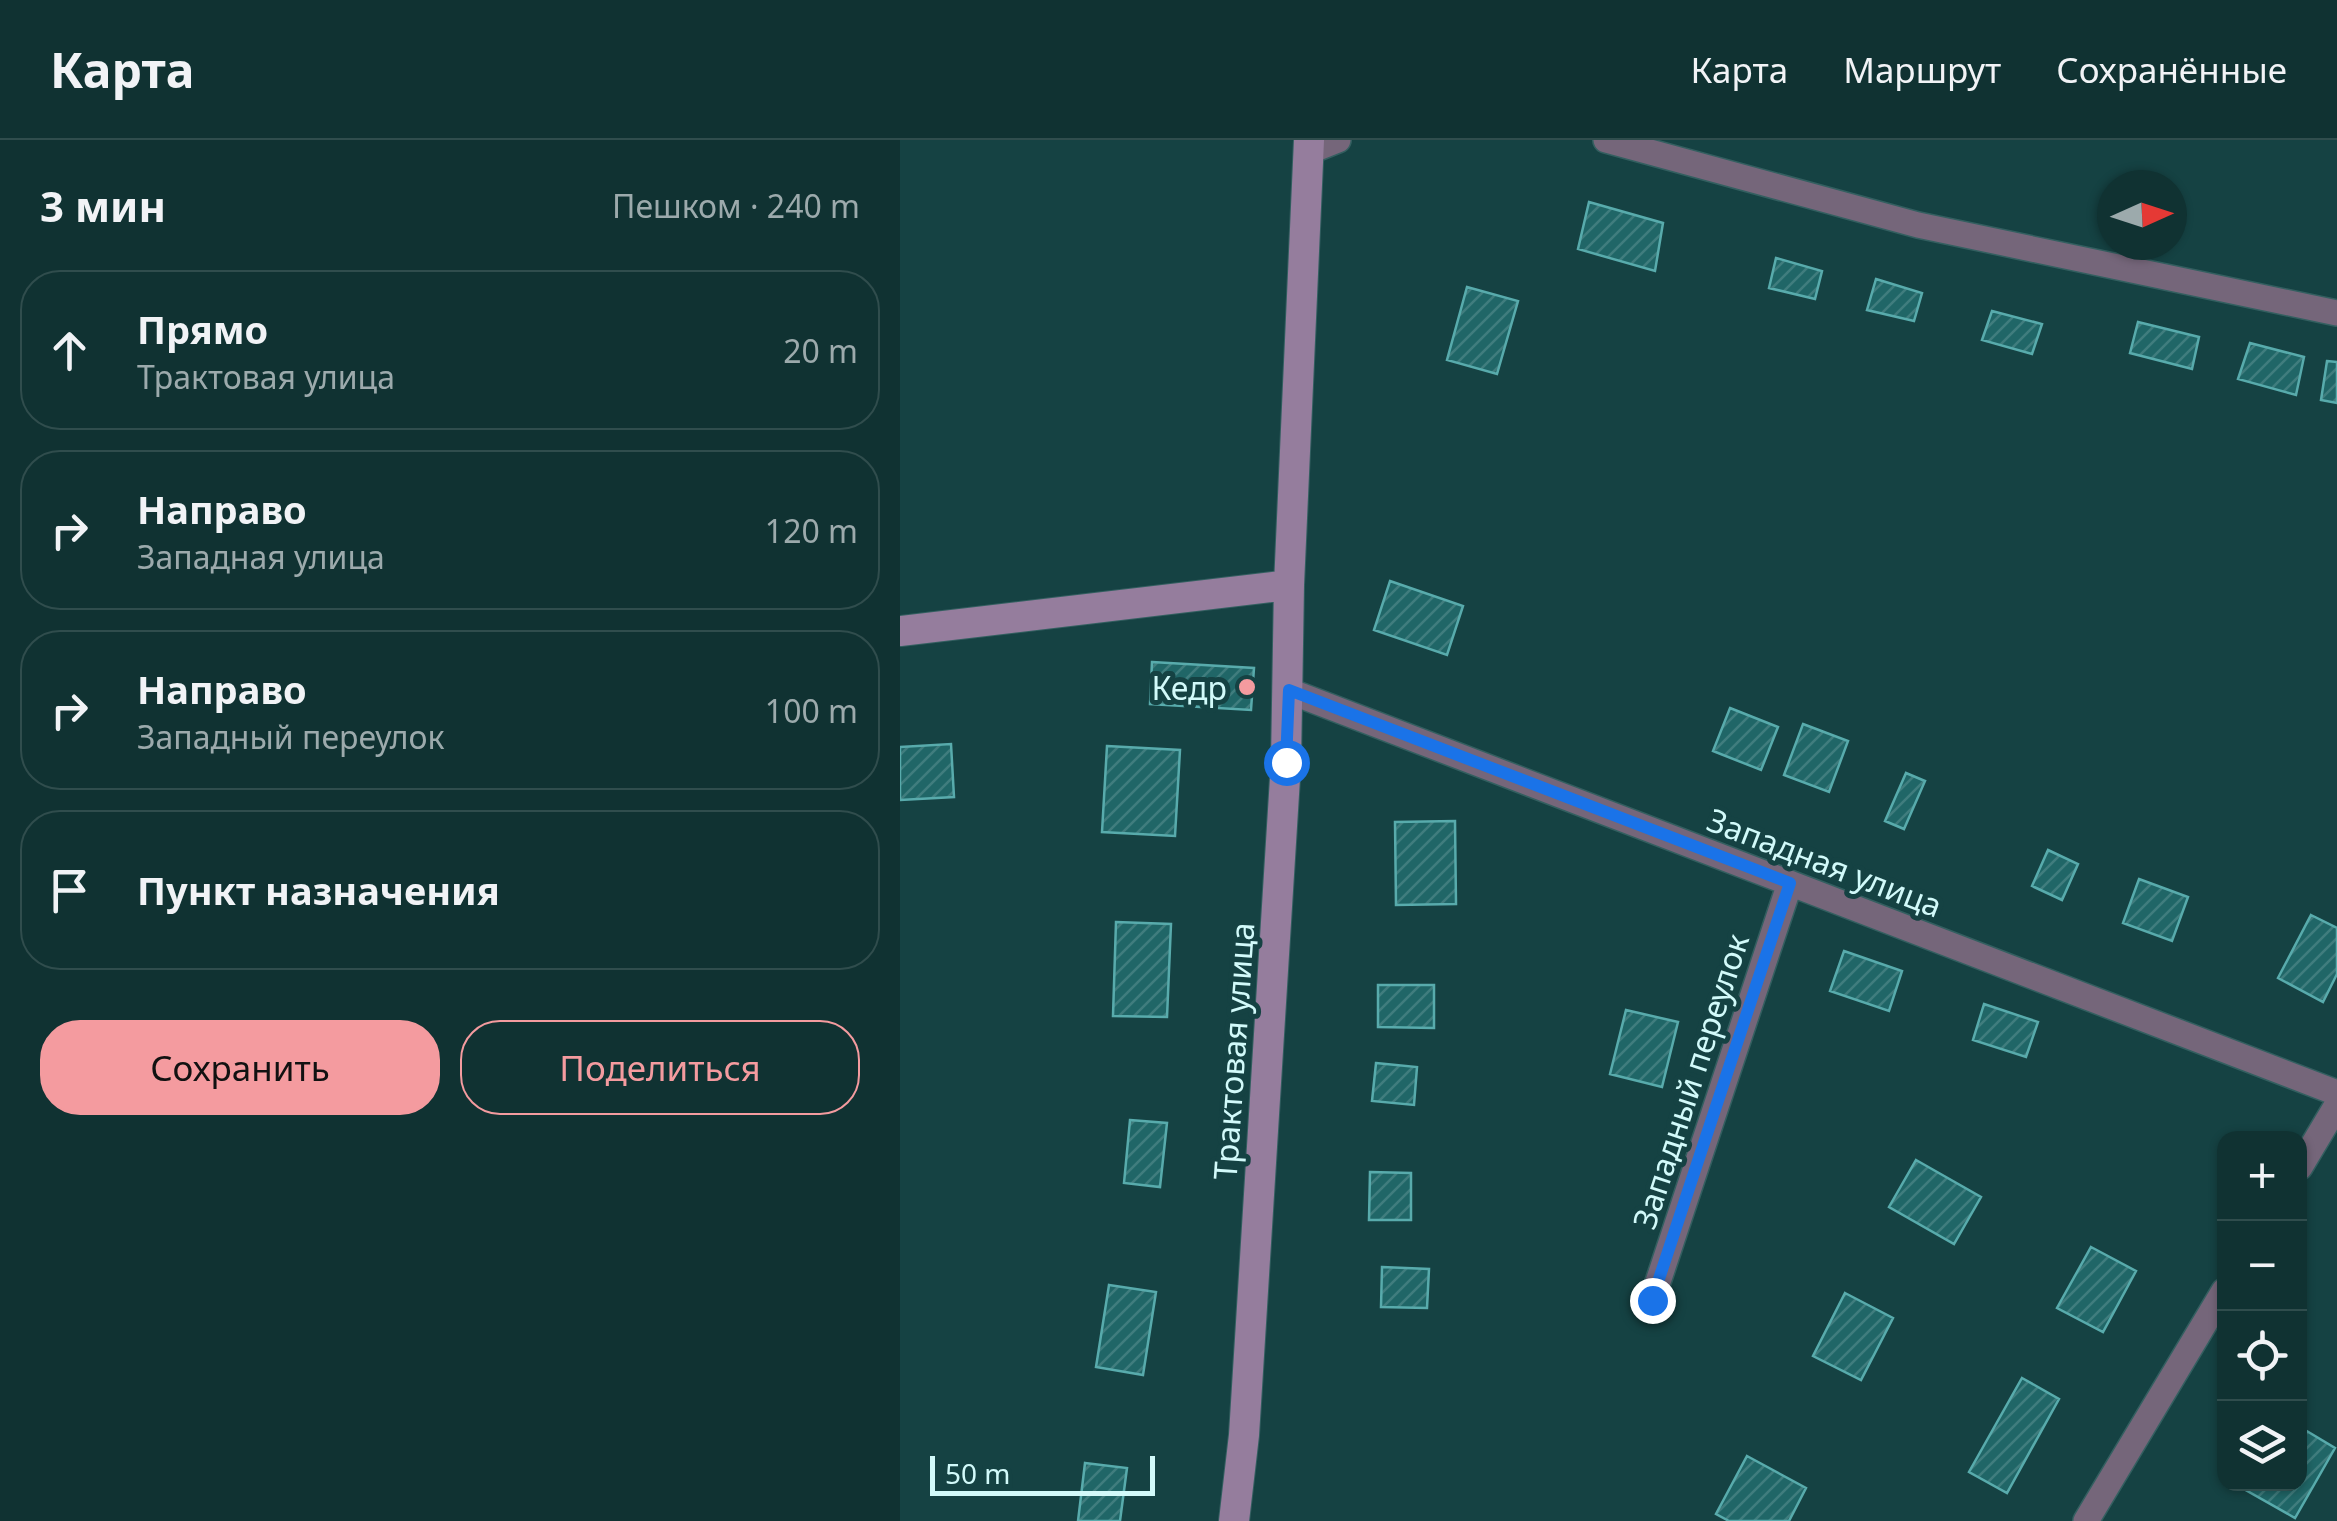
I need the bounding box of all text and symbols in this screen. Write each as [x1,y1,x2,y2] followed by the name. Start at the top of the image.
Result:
[50,37,194,102] text: Карта
[1691,46,1788,93] text: Карта
[1843,46,2001,93] text: Маршрут
[2056,46,2287,93] text: Сохранённые
[2097,170,2187,260] north arrow
[40,177,166,234] text: 3 мин
[612,184,860,227] text: Пешком · 240 m
[137,303,268,355] text: Прямо
[42,323,97,378] icon: ahead
[783,329,858,372] text: 20 m
[137,355,395,398] text: Трактовая улица
[137,483,307,535] text: Направо
[42,503,97,558] icon: right
[765,509,858,552] text: 120 m
[137,535,385,578] text: Западная улица
[137,663,307,715] text: Направо
[1151,666,1227,709] place label: Кедр
[1236,676,1258,698] marker: Кедр
[42,683,97,738] icon: right
[765,689,858,732] text: 100 m
[137,715,445,758] text: Западный переулок
[1264,740,1310,786] route start
[1702,798,1948,926] street label: Западная улица
[42,863,97,918] icon: arrive
[137,864,500,916] text: Пункт назначения
[1203,921,1263,1181] street label: Трактовая улица
[1622,928,1758,1234] street label: Западный переулок
[40,1020,440,1115] button: Сохранить
[460,1020,860,1115] button: Поделиться
[2217,1131,2307,1491] map controls
[2217,1131,2307,1221] button: +
[2217,1221,2307,1311] button: −
[1630,1278,1676,1324] route end
[2217,1311,2307,1401] button: locate
[2217,1401,2307,1491] button: layers
[930,1451,1155,1496] scale bar
[945,1454,1011,1492] text: 50 m

